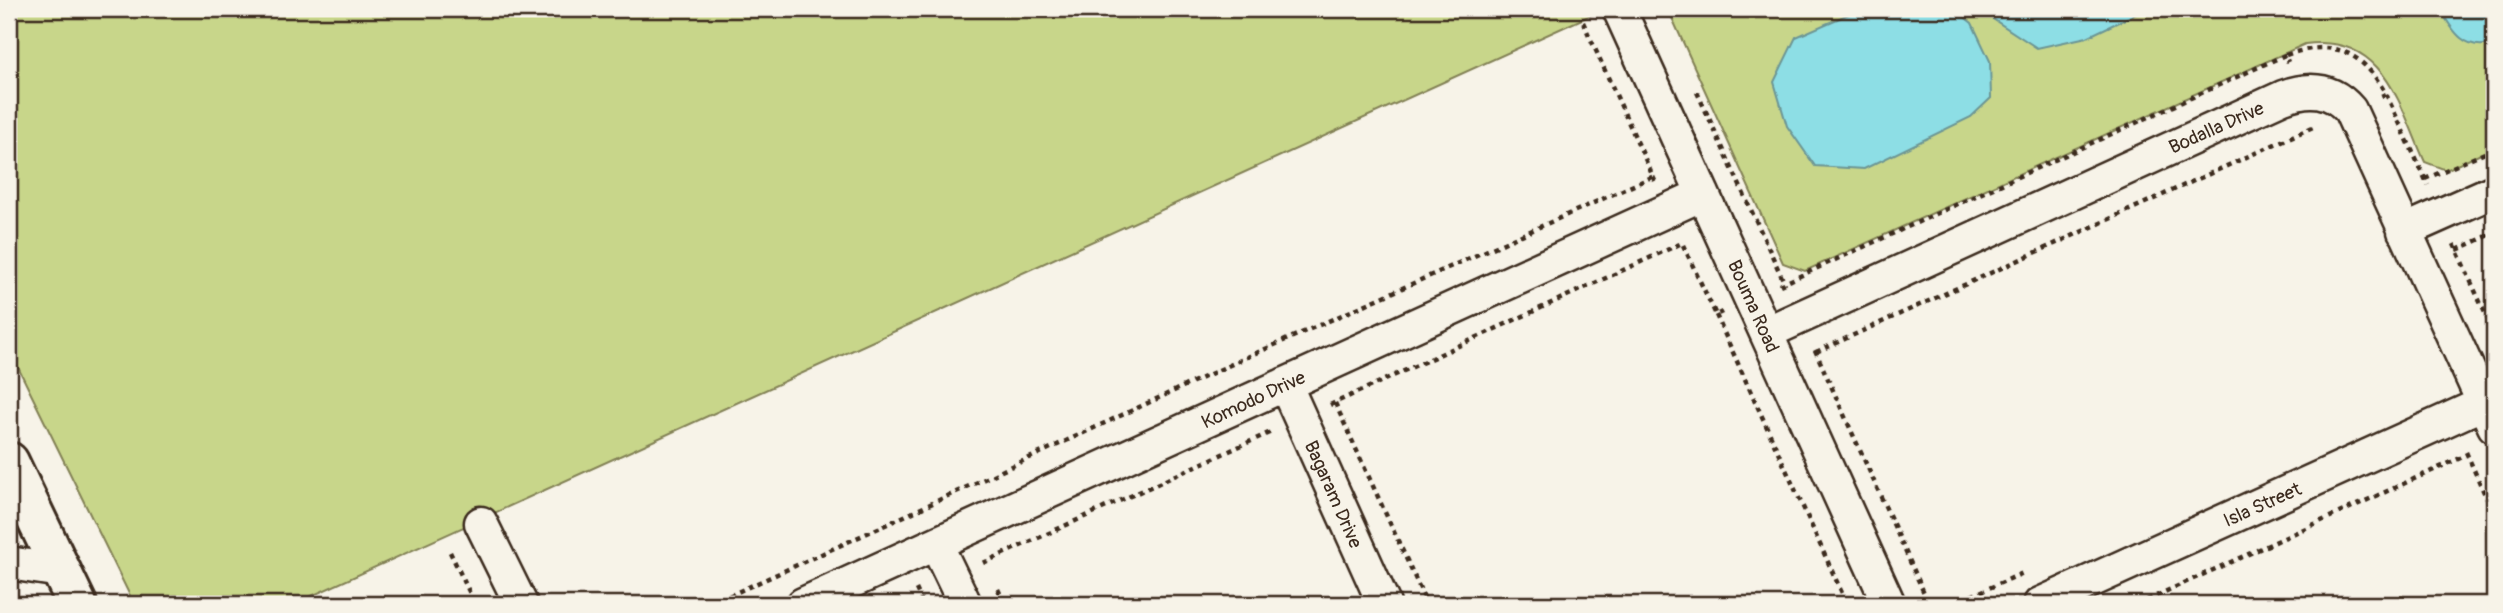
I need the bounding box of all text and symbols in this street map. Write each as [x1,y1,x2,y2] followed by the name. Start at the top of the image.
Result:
[2165,96,2268,160] street label: Bodalla Drive
[1722,256,1784,357] street label: Bouma Road
[1198,365,1310,434] street label: Komodo Drive
[1299,437,1368,552] street label: Bagaram Drive
[2220,477,2305,533] street label: Isla Street

